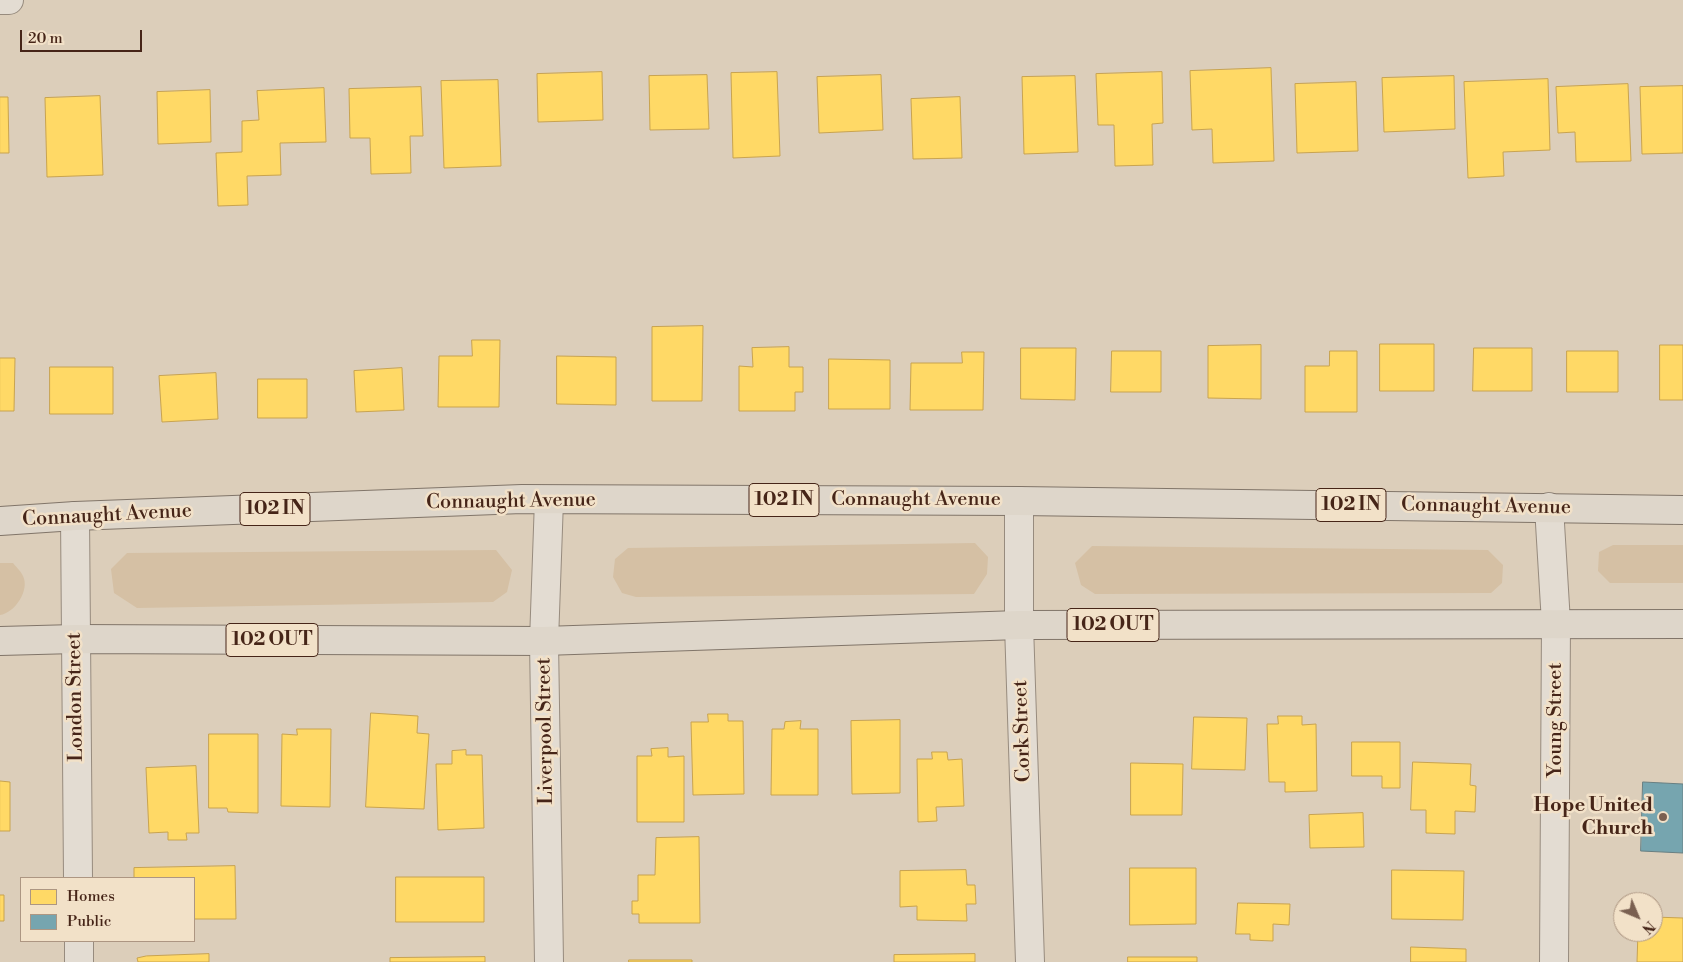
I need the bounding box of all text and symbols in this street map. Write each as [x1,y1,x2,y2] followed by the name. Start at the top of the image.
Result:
[22,20,145,52] scale bar
[28,29,63,48] text: 20 m
[749,484,819,516] road number: 102 IN
[831,488,1001,512] street label: Connaught Avenue
[1316,488,1386,522] road number: 102 IN
[426,489,596,515] street label: Connaught Avenue
[240,492,310,526] road number: 102 IN
[1401,494,1571,520] street label: Connaught Avenue
[22,500,192,532] street label: Connaught Avenue
[1067,608,1159,642] road number: 102 OUT
[226,624,318,656] road number: 102 OUT
[63,632,89,762] street label: London Street
[533,657,559,805] street label: Liverpool Street
[1544,663,1568,777] street label: Young Street
[1009,679,1037,783] street label: Cork Street
[1533,794,1653,841] place label: Hope United Church
[1657,811,1669,823] marker: Hope United Church
[20,877,195,942] legend
[67,887,115,906] text: Homes
[1613,892,1663,942] north arrow
[67,912,111,931] text: Public
[1638,917,1658,937] text: N

